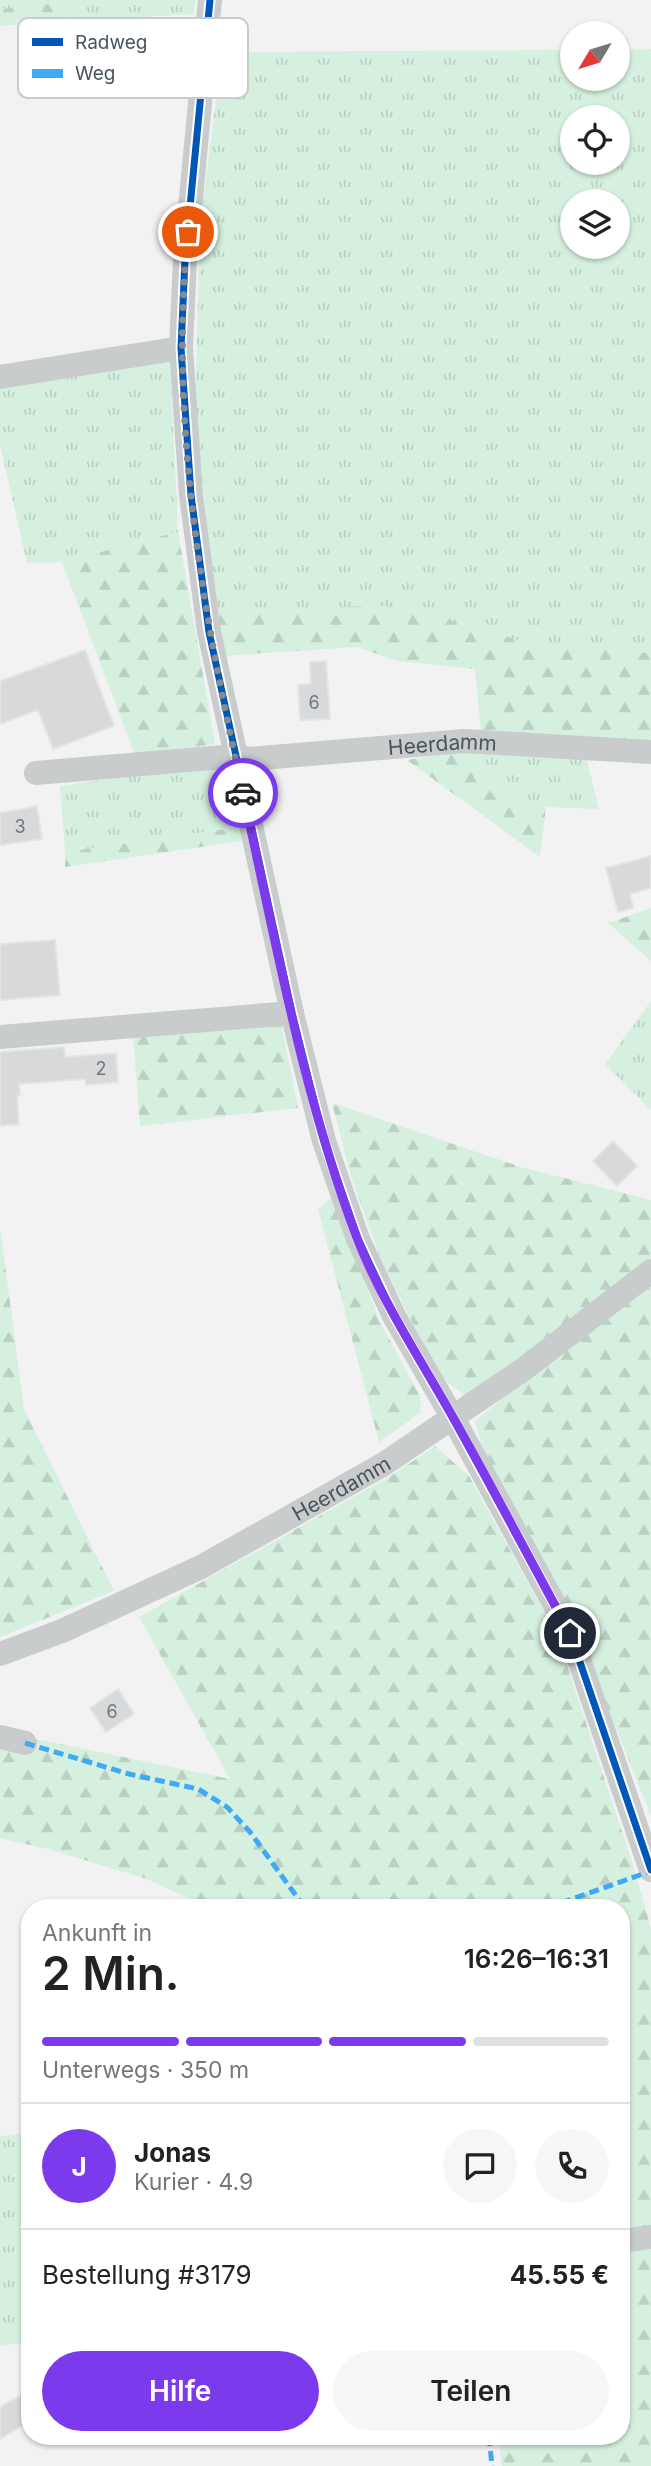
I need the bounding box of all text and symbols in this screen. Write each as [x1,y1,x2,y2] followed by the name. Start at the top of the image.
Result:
[18,18,248,98] legend
[560,21,630,91] north arrow
[560,21,630,259] map controls
[75,31,147,54] text: Radweg
[75,62,116,85] text: Weg
[560,105,630,175] button: locate
[560,189,630,259] button: layers
[158,202,218,262] pin
[169,213,207,251] icon: bag
[308,692,320,713] house number: 6
[387,728,497,760] street label: Heerdamm
[208,758,278,828] courier
[224,774,262,812] icon: car
[14,816,26,837] house number: 3
[96,1058,106,1079] house number: 2
[287,1450,395,1526] street label: Heerdamm
[540,1603,600,1663] pin
[551,1614,589,1652] icon: home
[106,1701,118,1722] house number: 6
[42,1919,152,1947] text: Ankunft in
[464,1943,609,1974] text: 16:26–16:31
[42,1945,180,2001] text: 2 Min.
[42,2056,249,2084] text: Unterwegs · 350 m
[443,2129,517,2203] button: chat
[535,2129,609,2203] button: phone
[134,2137,211,2168] text: Jonas
[71,2151,87,2182] text: J
[134,2168,253,2196] text: Kurier · 4.9
[42,2259,252,2290] text: Bestellung #3179
[510,2259,609,2290] text: 45.55 €
[42,2351,319,2431] button: Hilfe
[333,2351,609,2431] button: Teilen

